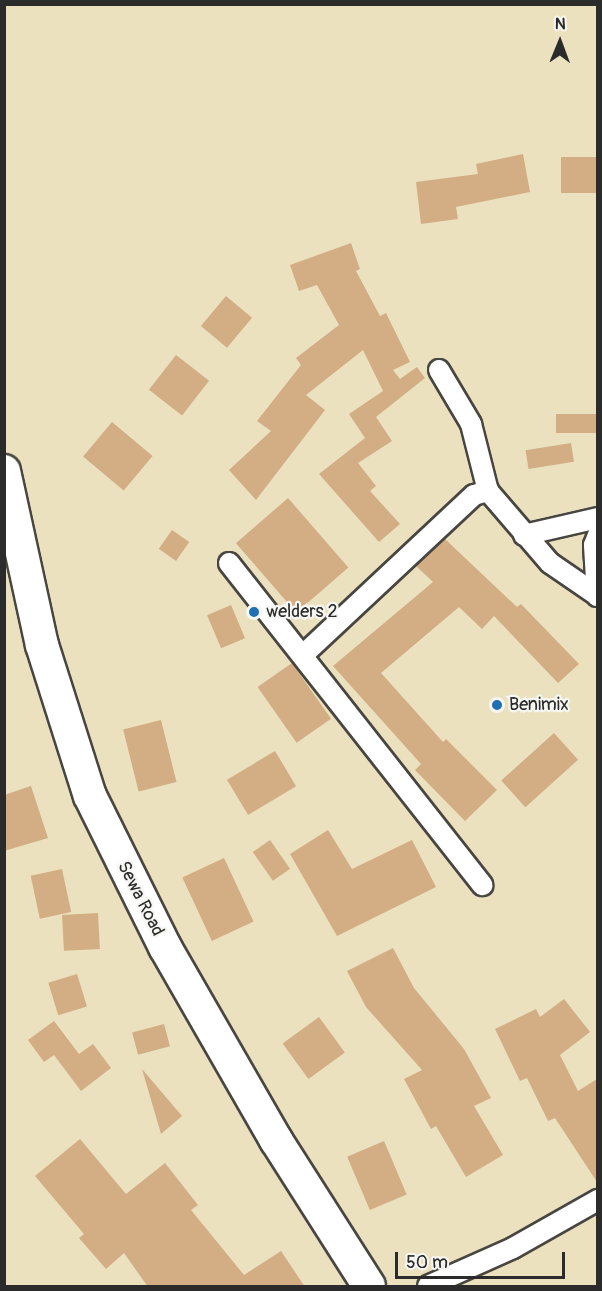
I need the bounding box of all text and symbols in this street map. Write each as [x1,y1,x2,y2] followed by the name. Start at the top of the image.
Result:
[530,12,590,72] north arrow
[555,14,566,34] text: N
[266,601,338,623] place label: welders 2
[247,605,261,619] marker: welders 2
[509,694,569,716] place label: Benimix
[490,698,504,712] marker: Benimix
[112,858,168,940] street label: Sewa Road
[398,1240,568,1278] scale bar
[406,1251,448,1274] text: 50 m

